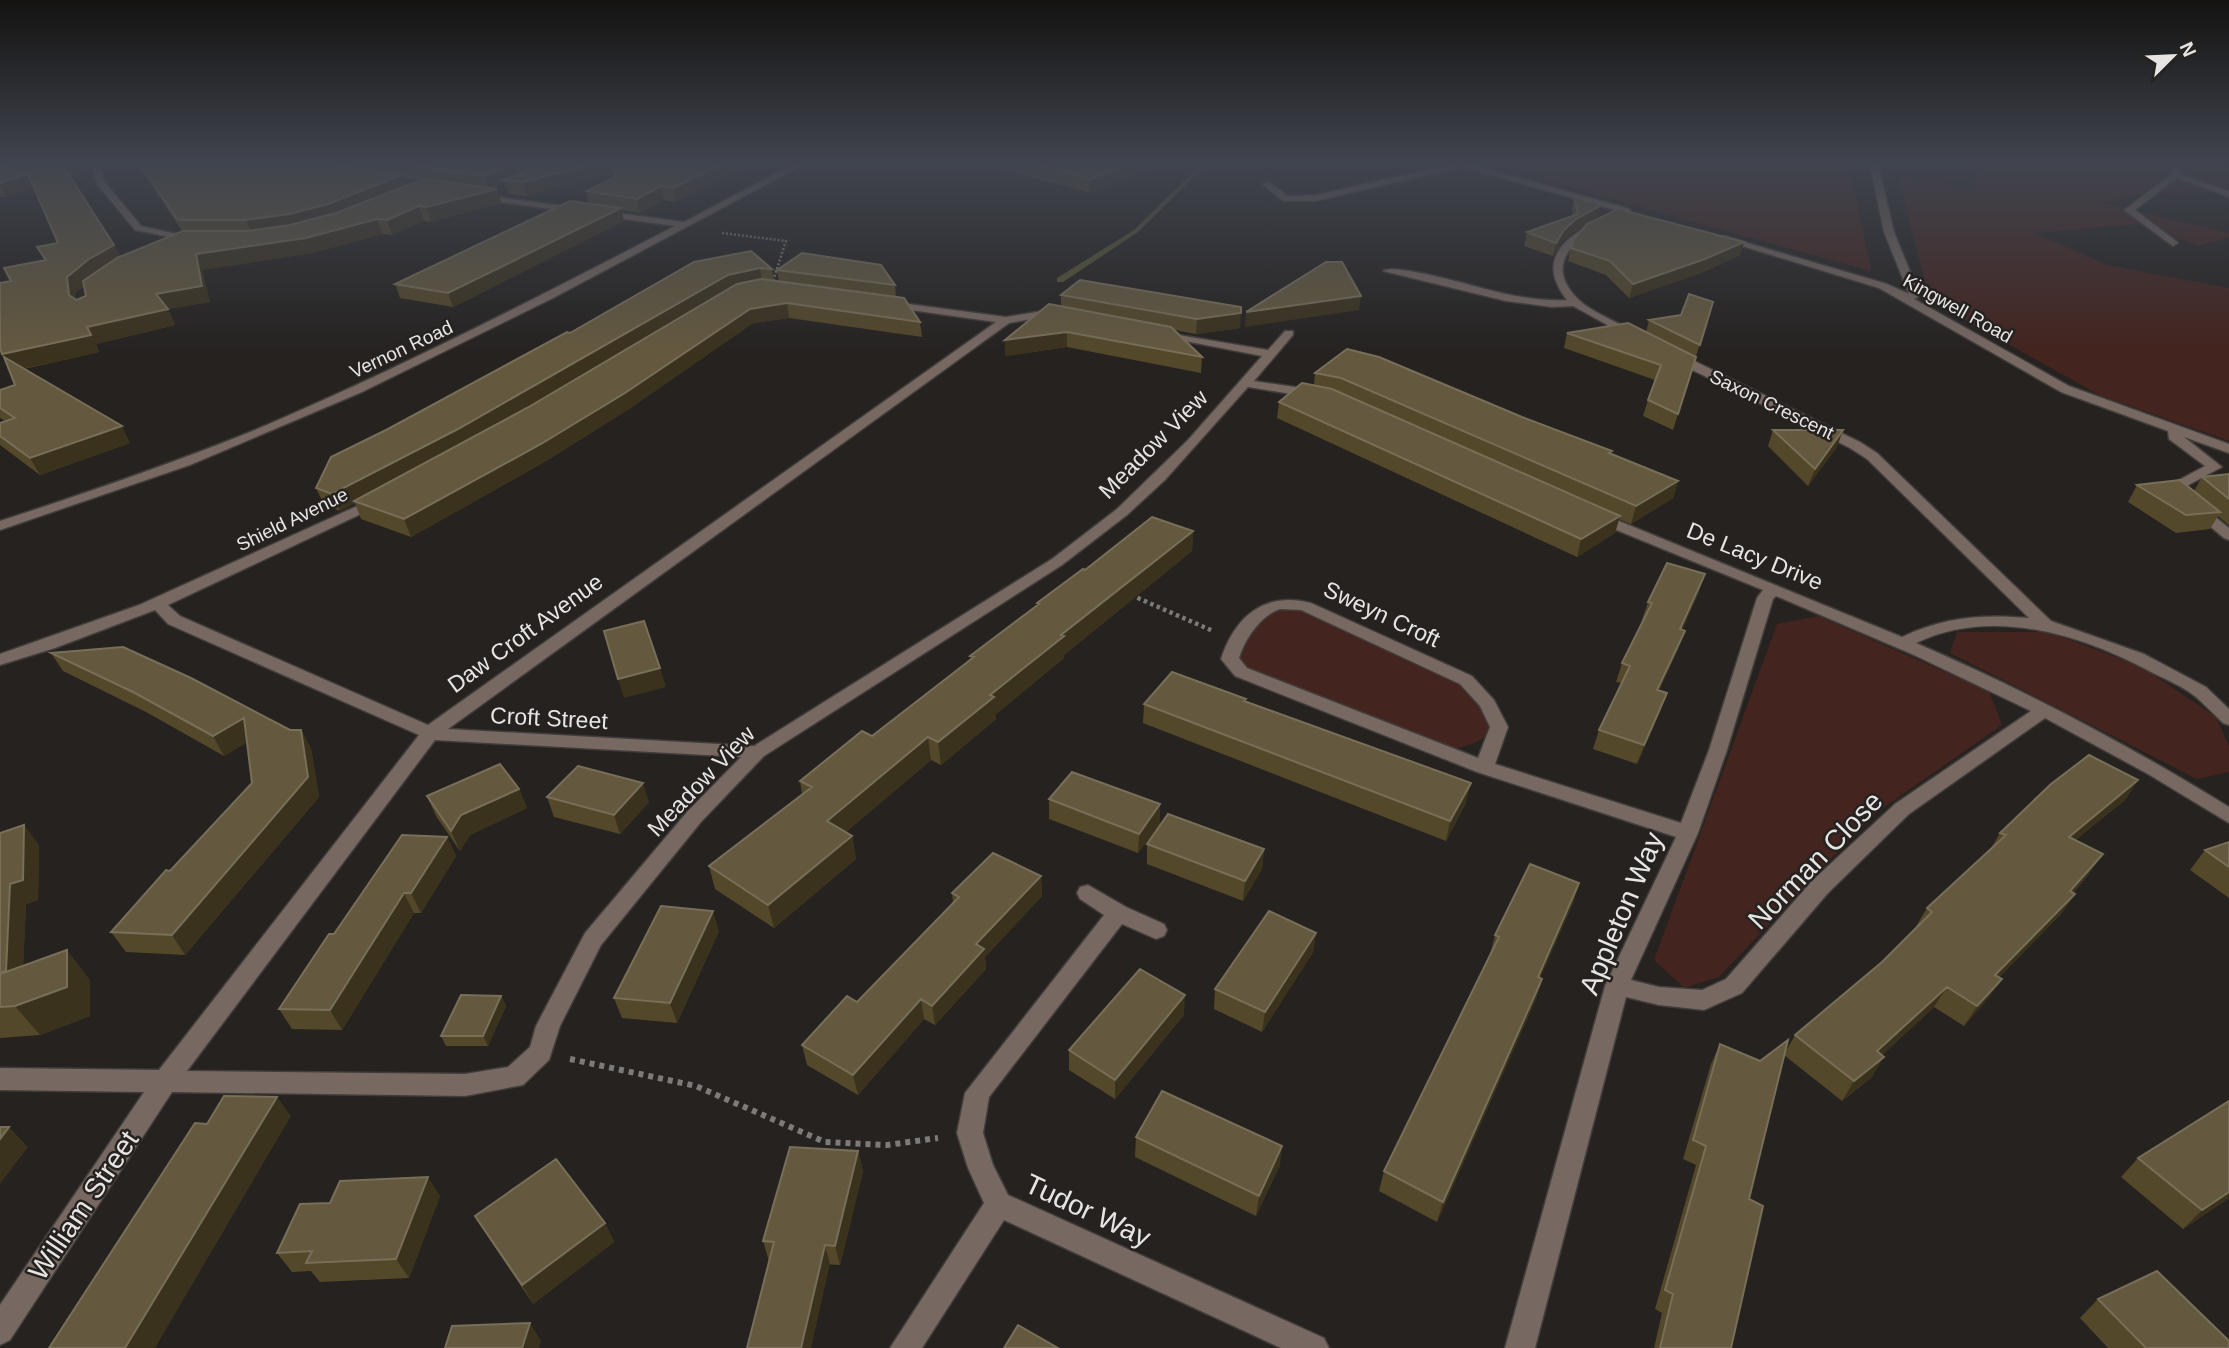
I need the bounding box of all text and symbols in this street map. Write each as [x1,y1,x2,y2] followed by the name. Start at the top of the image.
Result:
[2138,21,2208,91] north arrow
[2176,39,2200,60] text: N
[1900,270,2016,347] street label: Kingwell Road
[347,316,456,382] street label: Vernon Road
[1706,365,1838,444] street label: Saxon Crescent
[1093,384,1213,504] street label: Meadow View
[233,483,351,555] street label: Shield Avenue
[1683,517,1827,595] street label: De Lacy Drive
[443,568,607,698] street label: Daw Croft Avenue
[1320,576,1445,653] street label: Sweyn Croft
[490,702,609,734] street label: Croft Street
[642,720,760,841] street label: Meadow View
[1742,785,1889,935] street label: Norman Close
[1573,827,1670,999] street label: Appleton Way
[22,1125,145,1286] street label: William Street
[1020,1168,1155,1253] street label: Tudor Way

